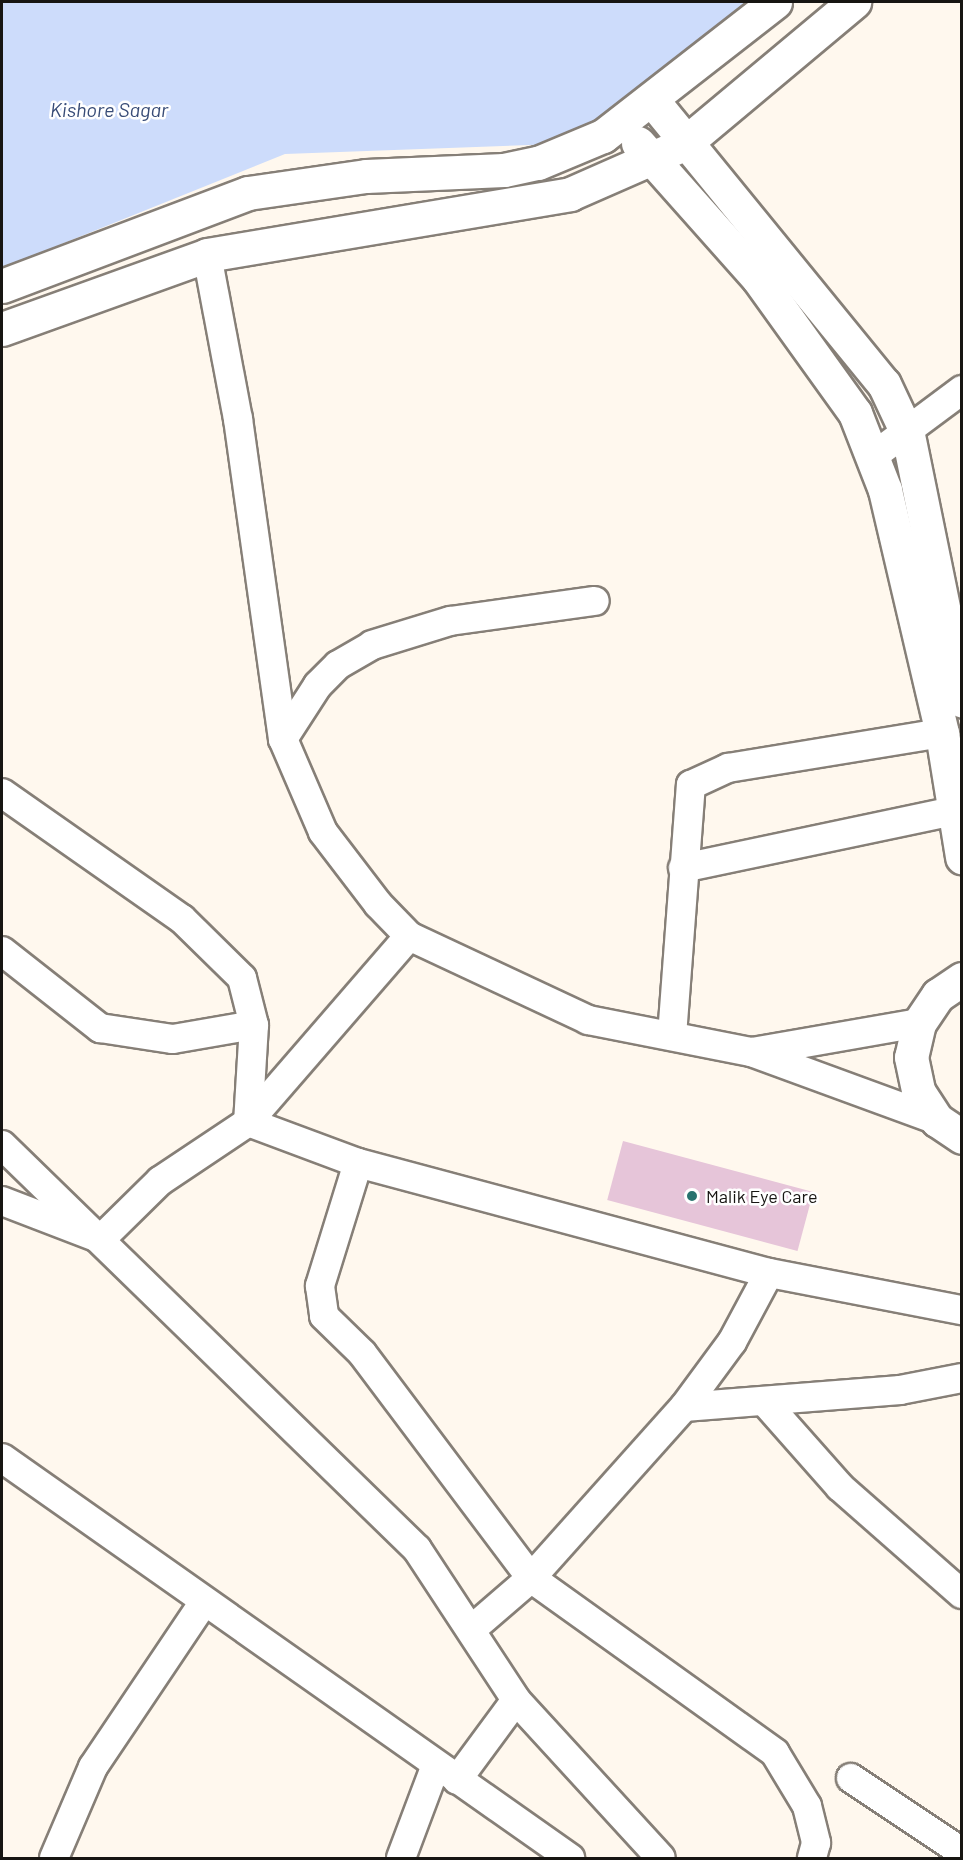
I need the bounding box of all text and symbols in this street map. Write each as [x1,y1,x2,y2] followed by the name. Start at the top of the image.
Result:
[50,97,168,121] water label: Kishore Sagar
[706,1185,818,1207] place label: Malik Eye Care
[683,1187,701,1205] marker: Malik Eye Care

